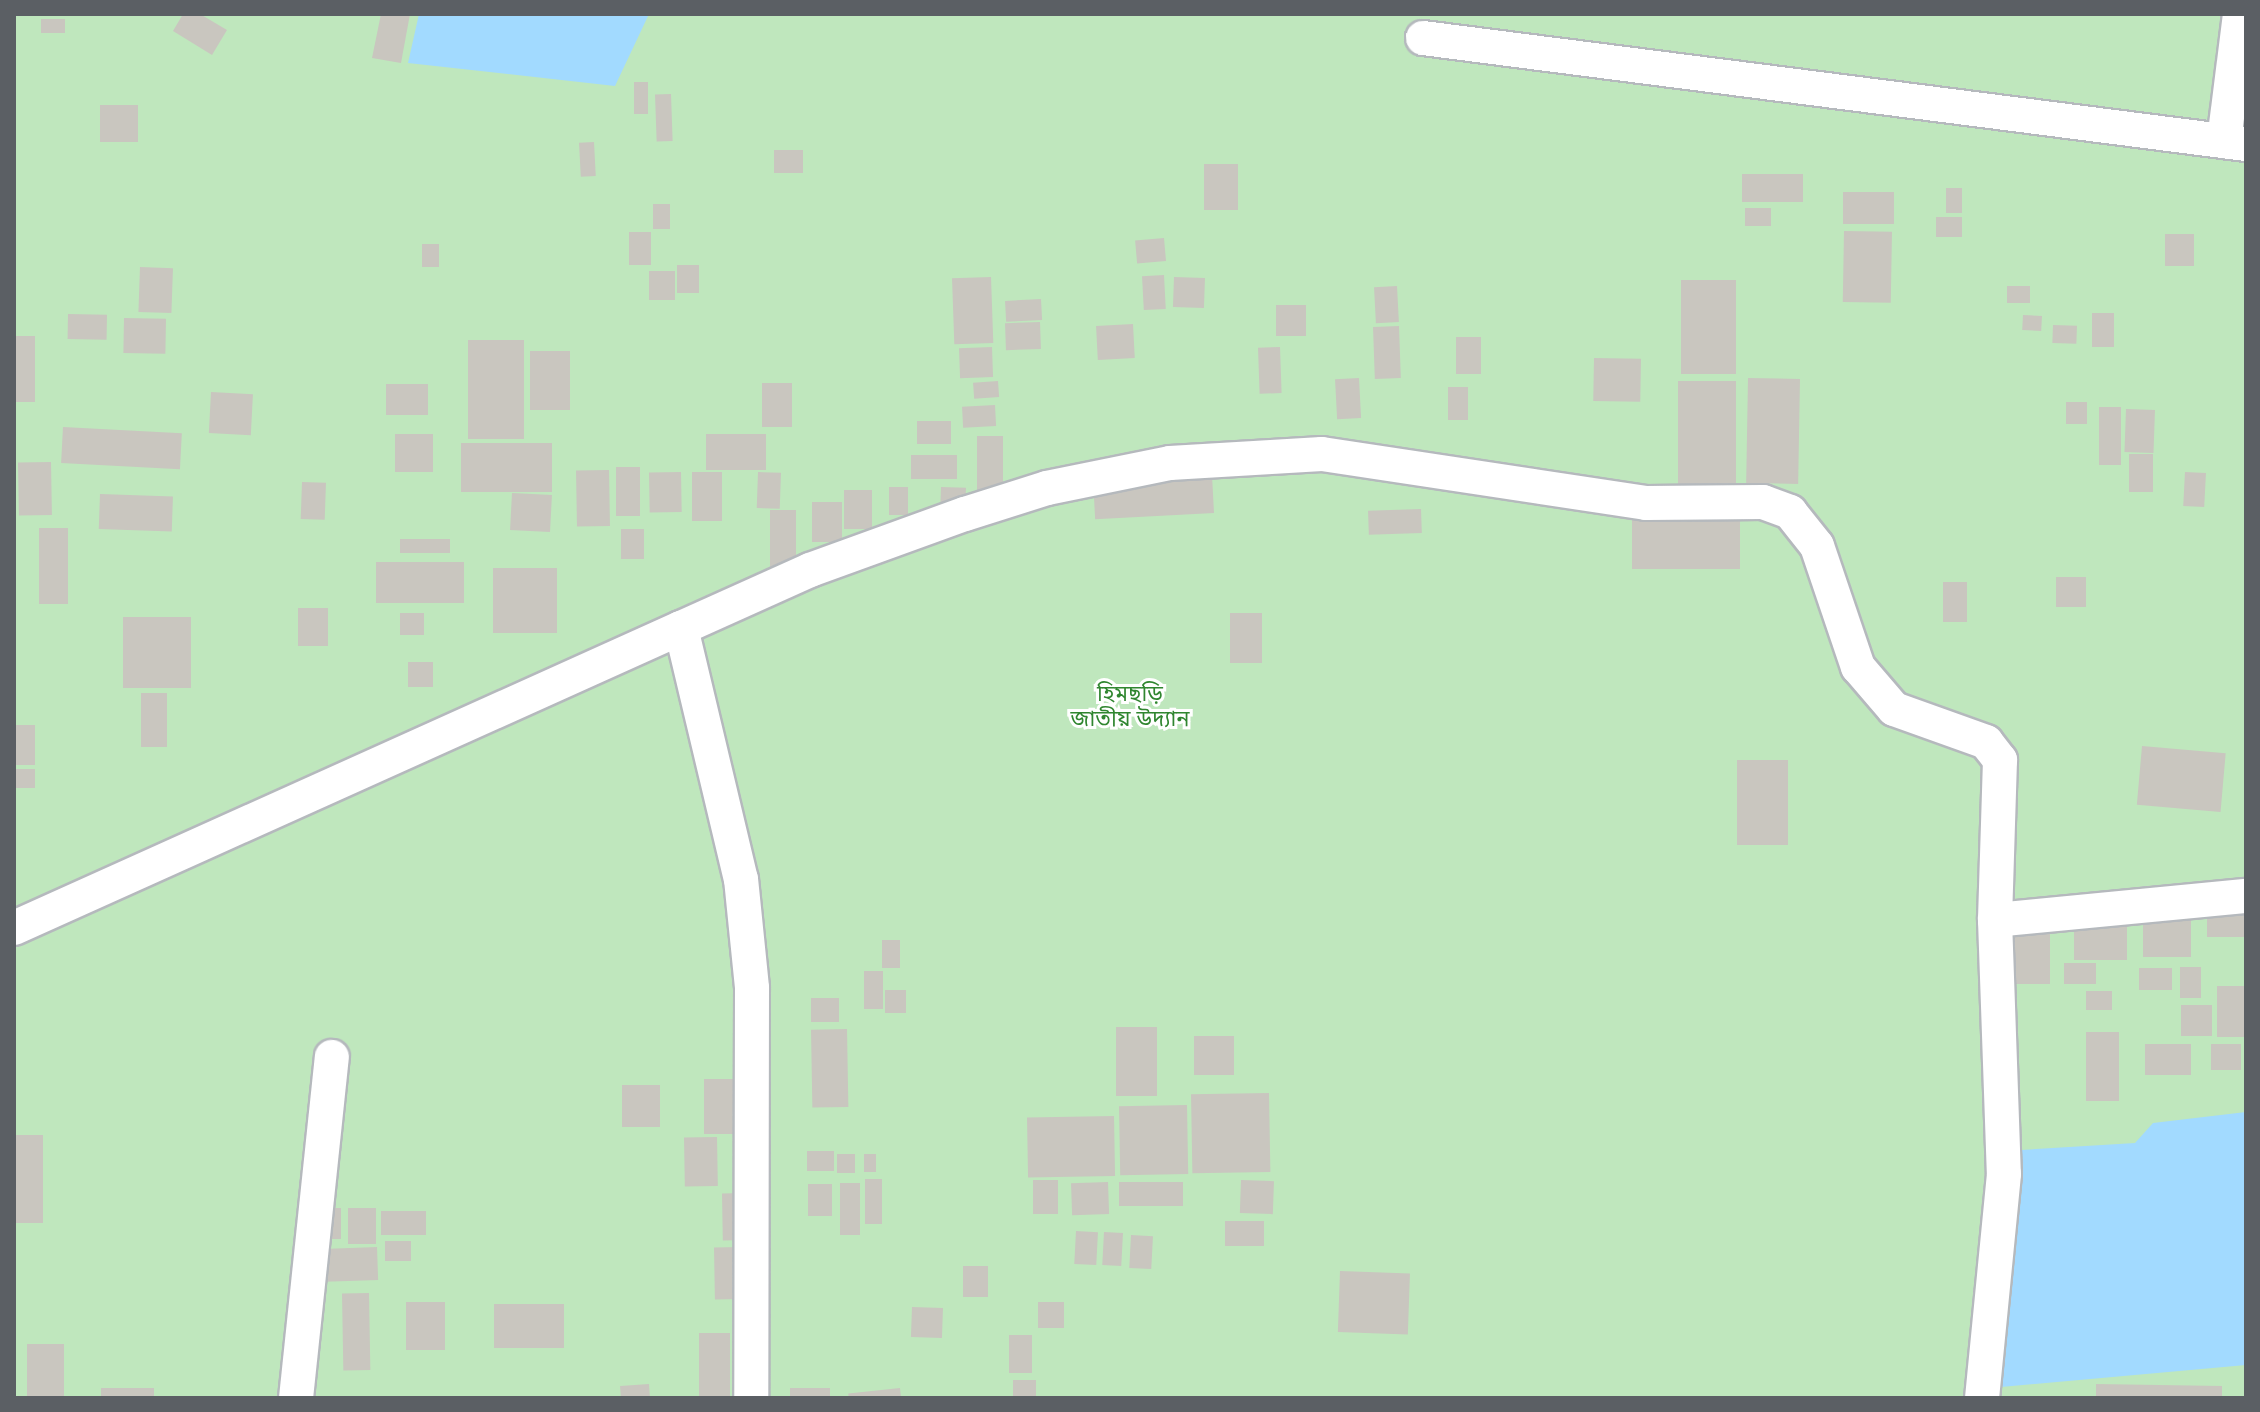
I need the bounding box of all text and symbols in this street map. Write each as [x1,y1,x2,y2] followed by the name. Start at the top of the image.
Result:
[1071,680,1189,732] park label: হিমছড়ি জাতীয় উদ্যান

